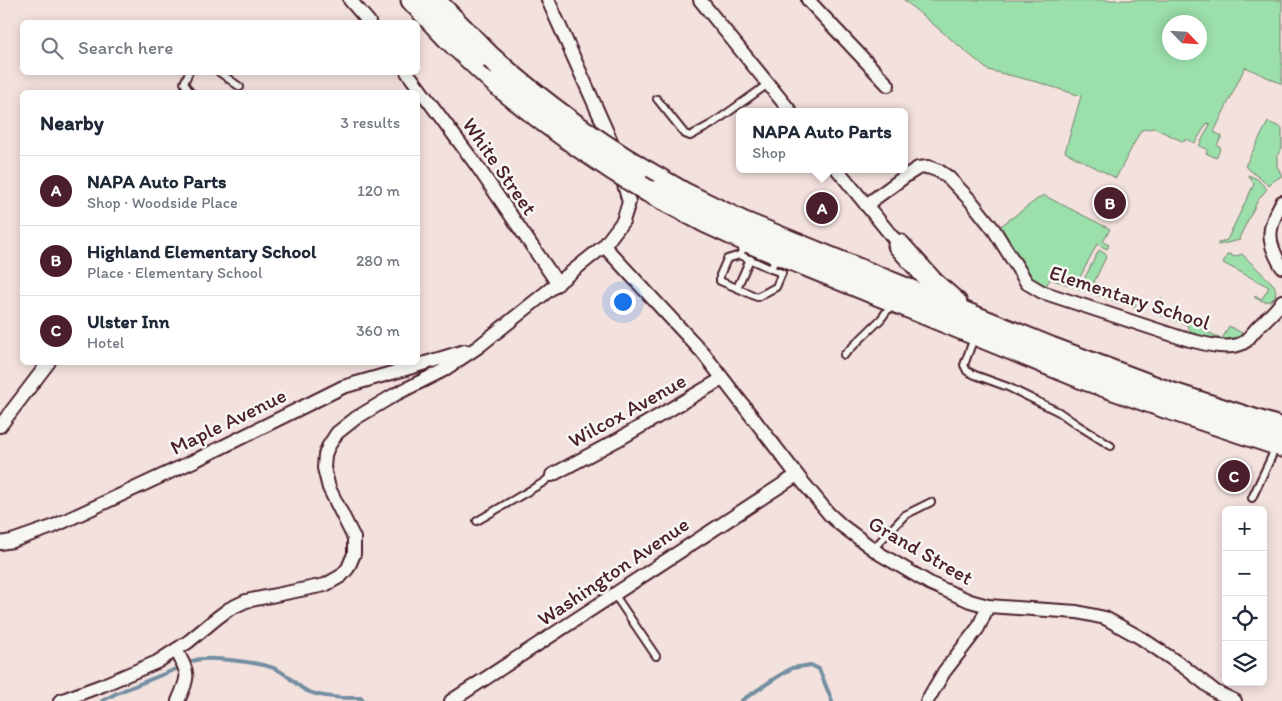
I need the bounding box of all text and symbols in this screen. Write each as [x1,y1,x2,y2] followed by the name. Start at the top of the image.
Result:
[1162,15,1207,60] north arrow
[20,20,420,75] search box
[38,34,66,62] icon: search
[78,36,173,59] text: Search here
[736,108,908,173] popup
[40,110,104,135] text: Nearby
[457,112,543,220] street label: White Street
[340,113,400,132] text: 3 results
[752,120,892,143] text: NAPA Auto Parts
[752,143,786,162] text: Shop
[87,170,226,193] text: NAPA Auto Parts
[51,181,61,200] text: A
[357,181,400,200] text: 120 m
[1094,184,1126,222] pin: B
[806,189,838,227] pin: A
[87,193,238,212] text: Shop · Woodside Place
[87,240,316,263] text: Highland Elementary School
[51,251,61,270] text: B
[356,251,400,270] text: 280 m
[1047,259,1214,335] street label: Elementary School
[87,263,263,282] text: Place · Elementary School
[610,289,636,315] your location
[87,310,169,333] text: Ulster Inn
[51,321,61,340] text: C
[356,321,400,340] text: 360 m
[87,333,124,352] text: Hotel
[564,367,690,453] street label: Wilcox Avenue
[166,382,290,460] street label: Maple Avenue
[1218,457,1250,495] pin: C
[1222,506,1267,686] map controls
[1222,506,1267,551] button: +
[864,510,978,590] street label: Grand Street
[533,511,693,631] street label: Washington Avenue
[1222,551,1267,596] button: −
[1222,596,1267,641] button: locate
[1222,641,1267,686] button: layers

